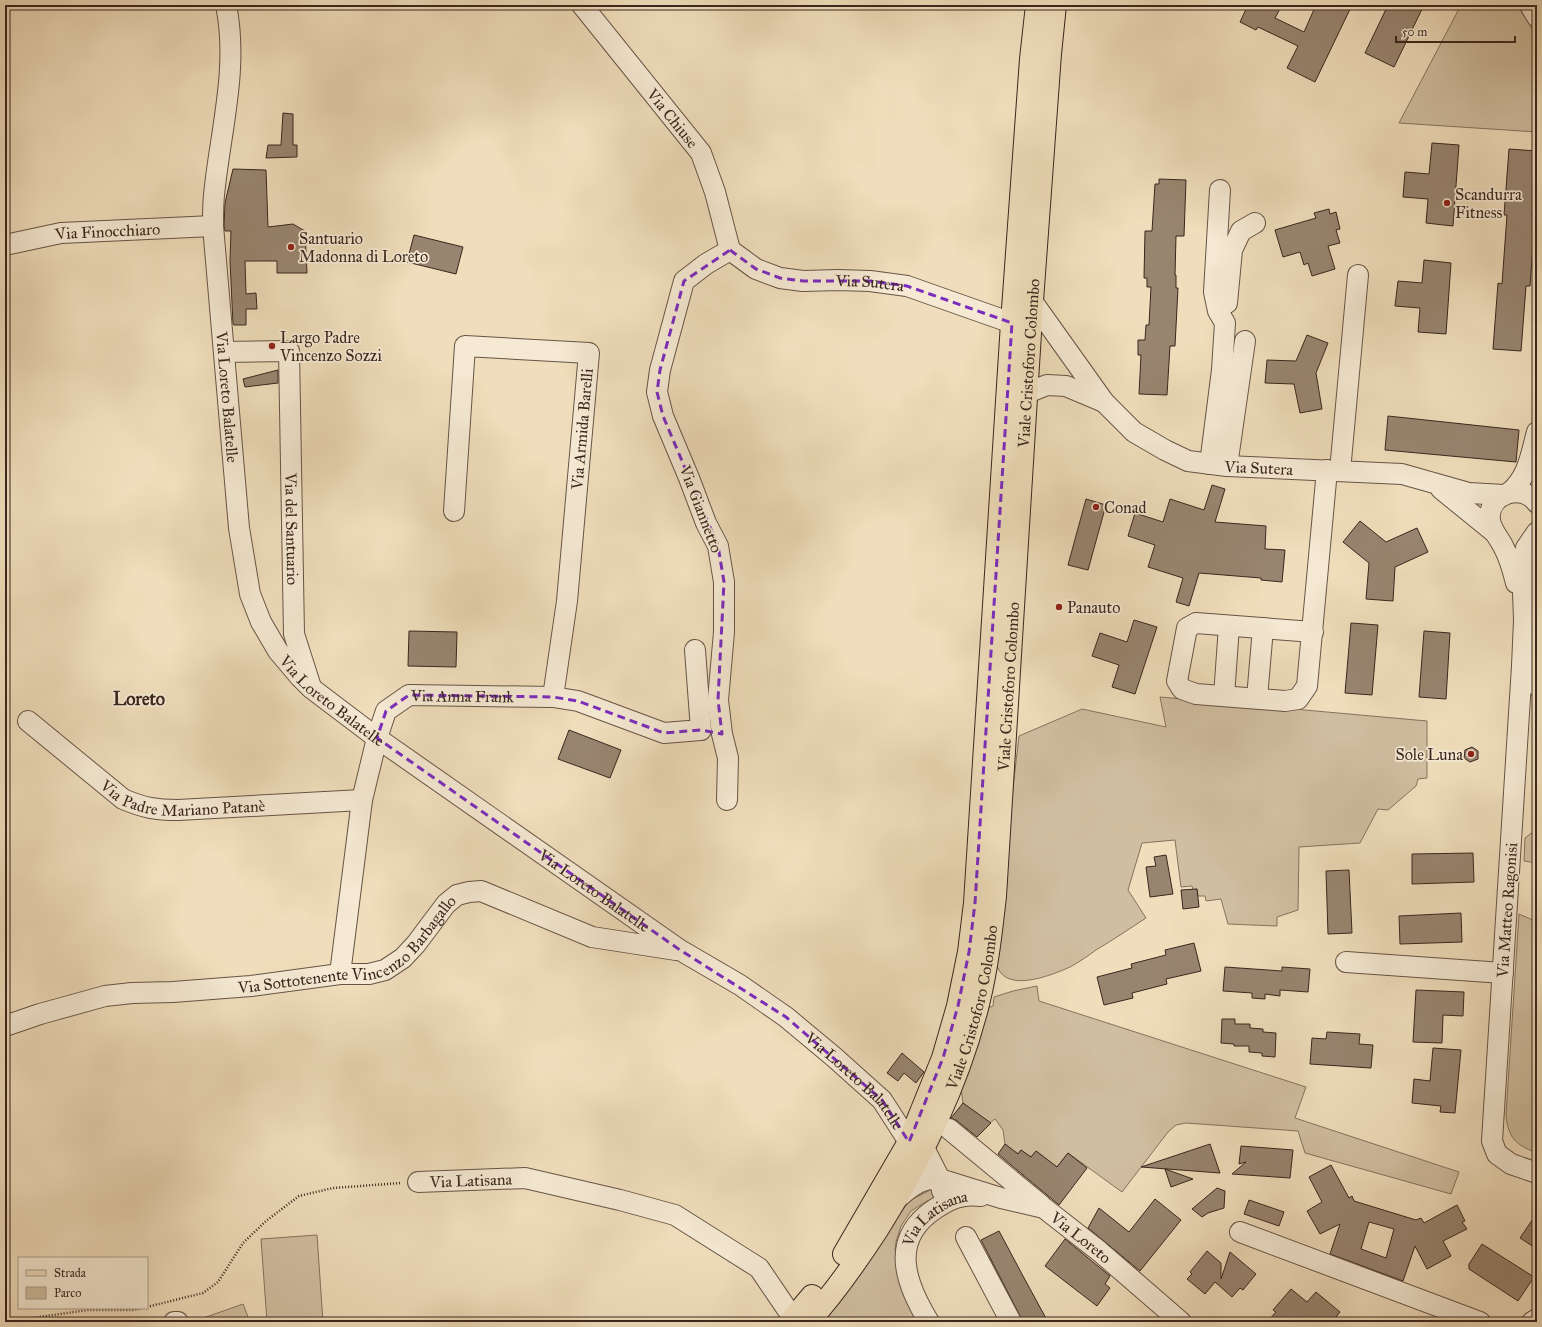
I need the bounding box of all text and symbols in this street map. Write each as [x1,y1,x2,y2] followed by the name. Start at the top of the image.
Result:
[1396,18,1515,44] scale bar
[1402,25,1427,39] text: 50 m
[643,84,703,152] street label: Via Chiuse
[1455,185,1522,222] place label: Scandurra Fitness
[1442,198,1452,208] marker: Scandurra Fitness
[52,219,161,244] street label: Via Finocchiaro
[299,229,428,266] place label: Santuario Madonna di Loreto
[286,242,296,252] marker: Santuario Madonna di Loreto
[834,270,905,295] street label: Via Sutera
[1013,278,1043,449] street label: Viale Cristoforo Colombo
[279,328,382,365] place label: Largo Padre Vincenzo Sozzi
[213,330,243,464] street label: Via Loreto Balatelle
[267,341,277,351] marker: Largo Padre Vincenzo Sozzi
[567,367,597,491] street label: Via Armida Barelli
[1223,456,1294,479] street label: Via Sutera
[675,462,726,555] street label: Via Giannetto
[282,472,303,585] street label: Via del Santuario
[1104,498,1147,517] place label: Conad
[1091,502,1101,512] marker: Conad
[1067,598,1120,617] place label: Panauto
[993,601,1023,773] street label: Viale Cristoforo Colombo
[1054,602,1064,612] marker: Panauto
[275,650,389,750] street label: Via Loreto Balatelle
[410,686,515,706] street label: Via Anna Frank
[113,688,165,710] district label: Loreto
[1396,745,1463,764] place label: Sole Luna
[1466,749,1476,759] marker: Sole Luna
[96,775,266,820] street label: Via Padre Mariano Patanè
[1493,841,1522,979] street label: Via Matteo Ragonisi
[534,844,654,936] street label: Via Loreto Balatelle
[236,891,459,997] street label: Via Sottotenente Vincenzo Barbagallo
[941,924,1001,1093] street label: Viale Cristoforo Colombo
[801,1027,908,1133] street label: Via Loreto Balatelle
[428,1169,513,1191] street label: Via Latisana
[897,1186,969,1249] street label: Via Latisana
[1046,1207,1115,1267] street label: Via Loreto
[18,1257,148,1309] legend
[54,1266,87,1280] text: Strada
[54,1286,81,1300] text: Parco

